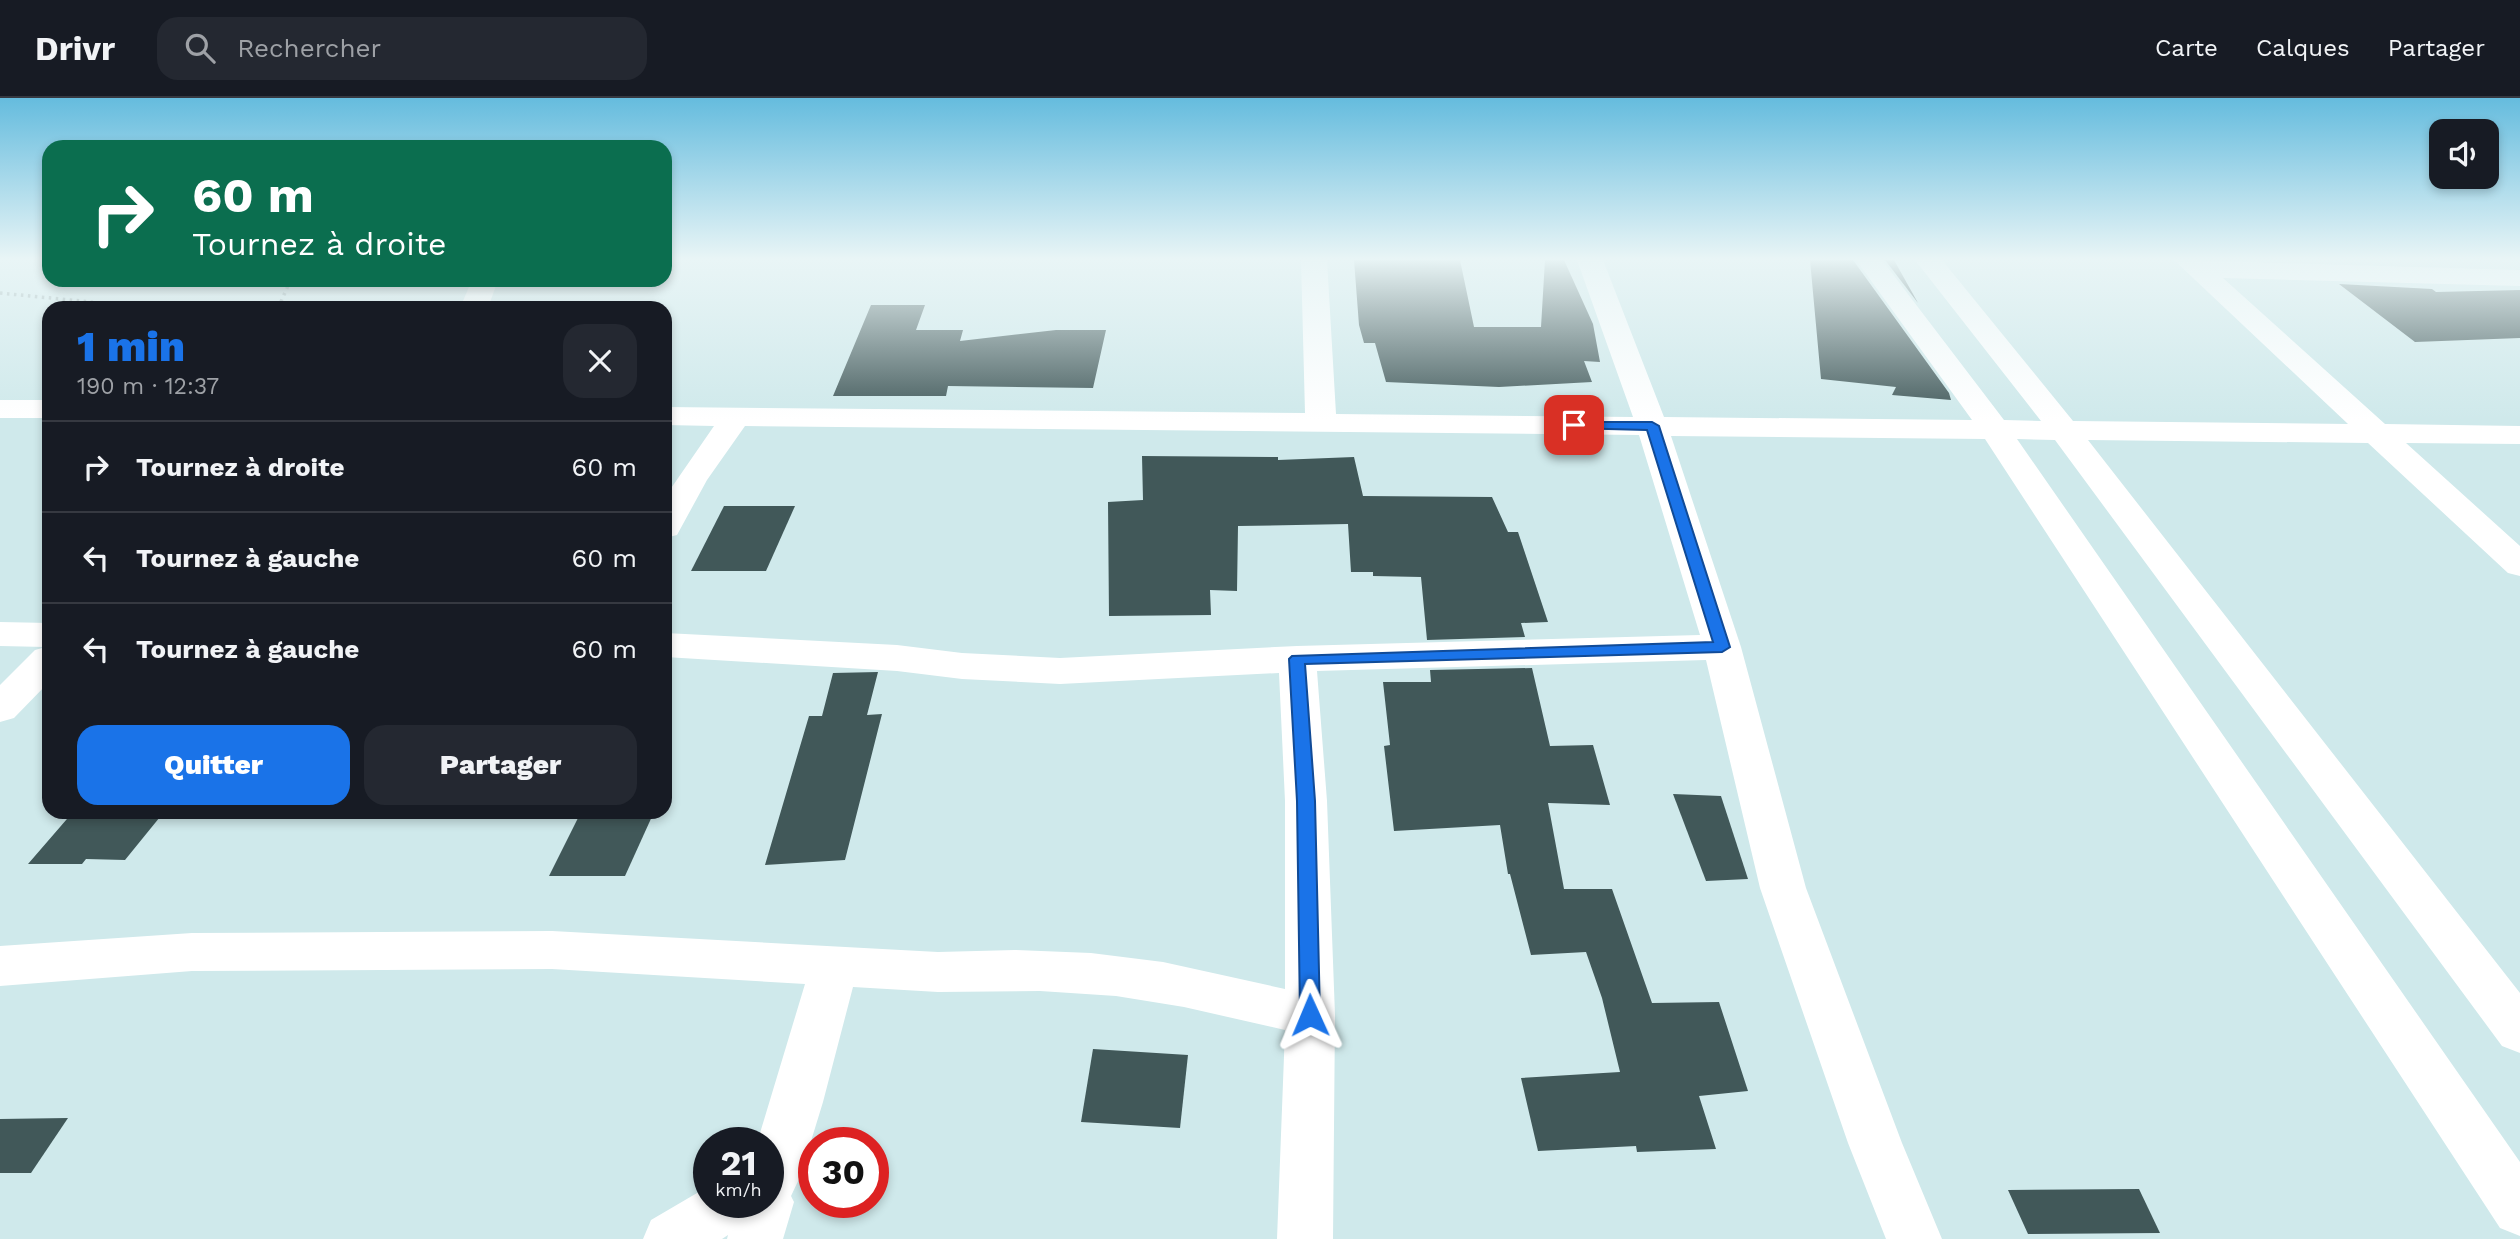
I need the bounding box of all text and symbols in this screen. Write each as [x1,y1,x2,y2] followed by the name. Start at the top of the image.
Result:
[157,17,647,80] search box
[35,29,115,68] text: Drivr
[181,29,219,67] icon: search
[237,33,381,63] text: Rechercher
[2155,34,2218,62] text: Carte
[2256,34,2350,62] text: Calques
[2388,34,2485,62] text: Partager
[2429,119,2499,189] map controls
[2429,119,2499,189] button: sound
[192,166,314,224] text: 60 m
[77,168,168,259] icon: right
[192,225,447,263] text: Tournez à droite
[77,322,185,371] text: 1 min
[563,324,637,398] button: close
[77,373,219,400] text: 190 m · 12:37
[1544,395,1604,455] pin
[1555,406,1593,444] icon: arrive
[77,448,115,486] icon: right
[136,452,345,482] text: Tournez à droite
[571,452,637,482] text: 60 m
[77,539,115,577] icon: left
[136,543,359,573] text: Tournez à gauche
[571,543,637,573] text: 60 m
[77,630,115,668] icon: left
[136,634,359,664] text: Tournez à gauche
[571,634,637,664] text: 60 m
[77,725,350,805] button: Quitter
[364,725,637,805] button: Partager
[1273,978,1347,1052] position arrow
[798,1127,889,1218] speed limit sign: 30
[721,1142,756,1184] text: 21
[715,1179,762,1200] text: km/h

